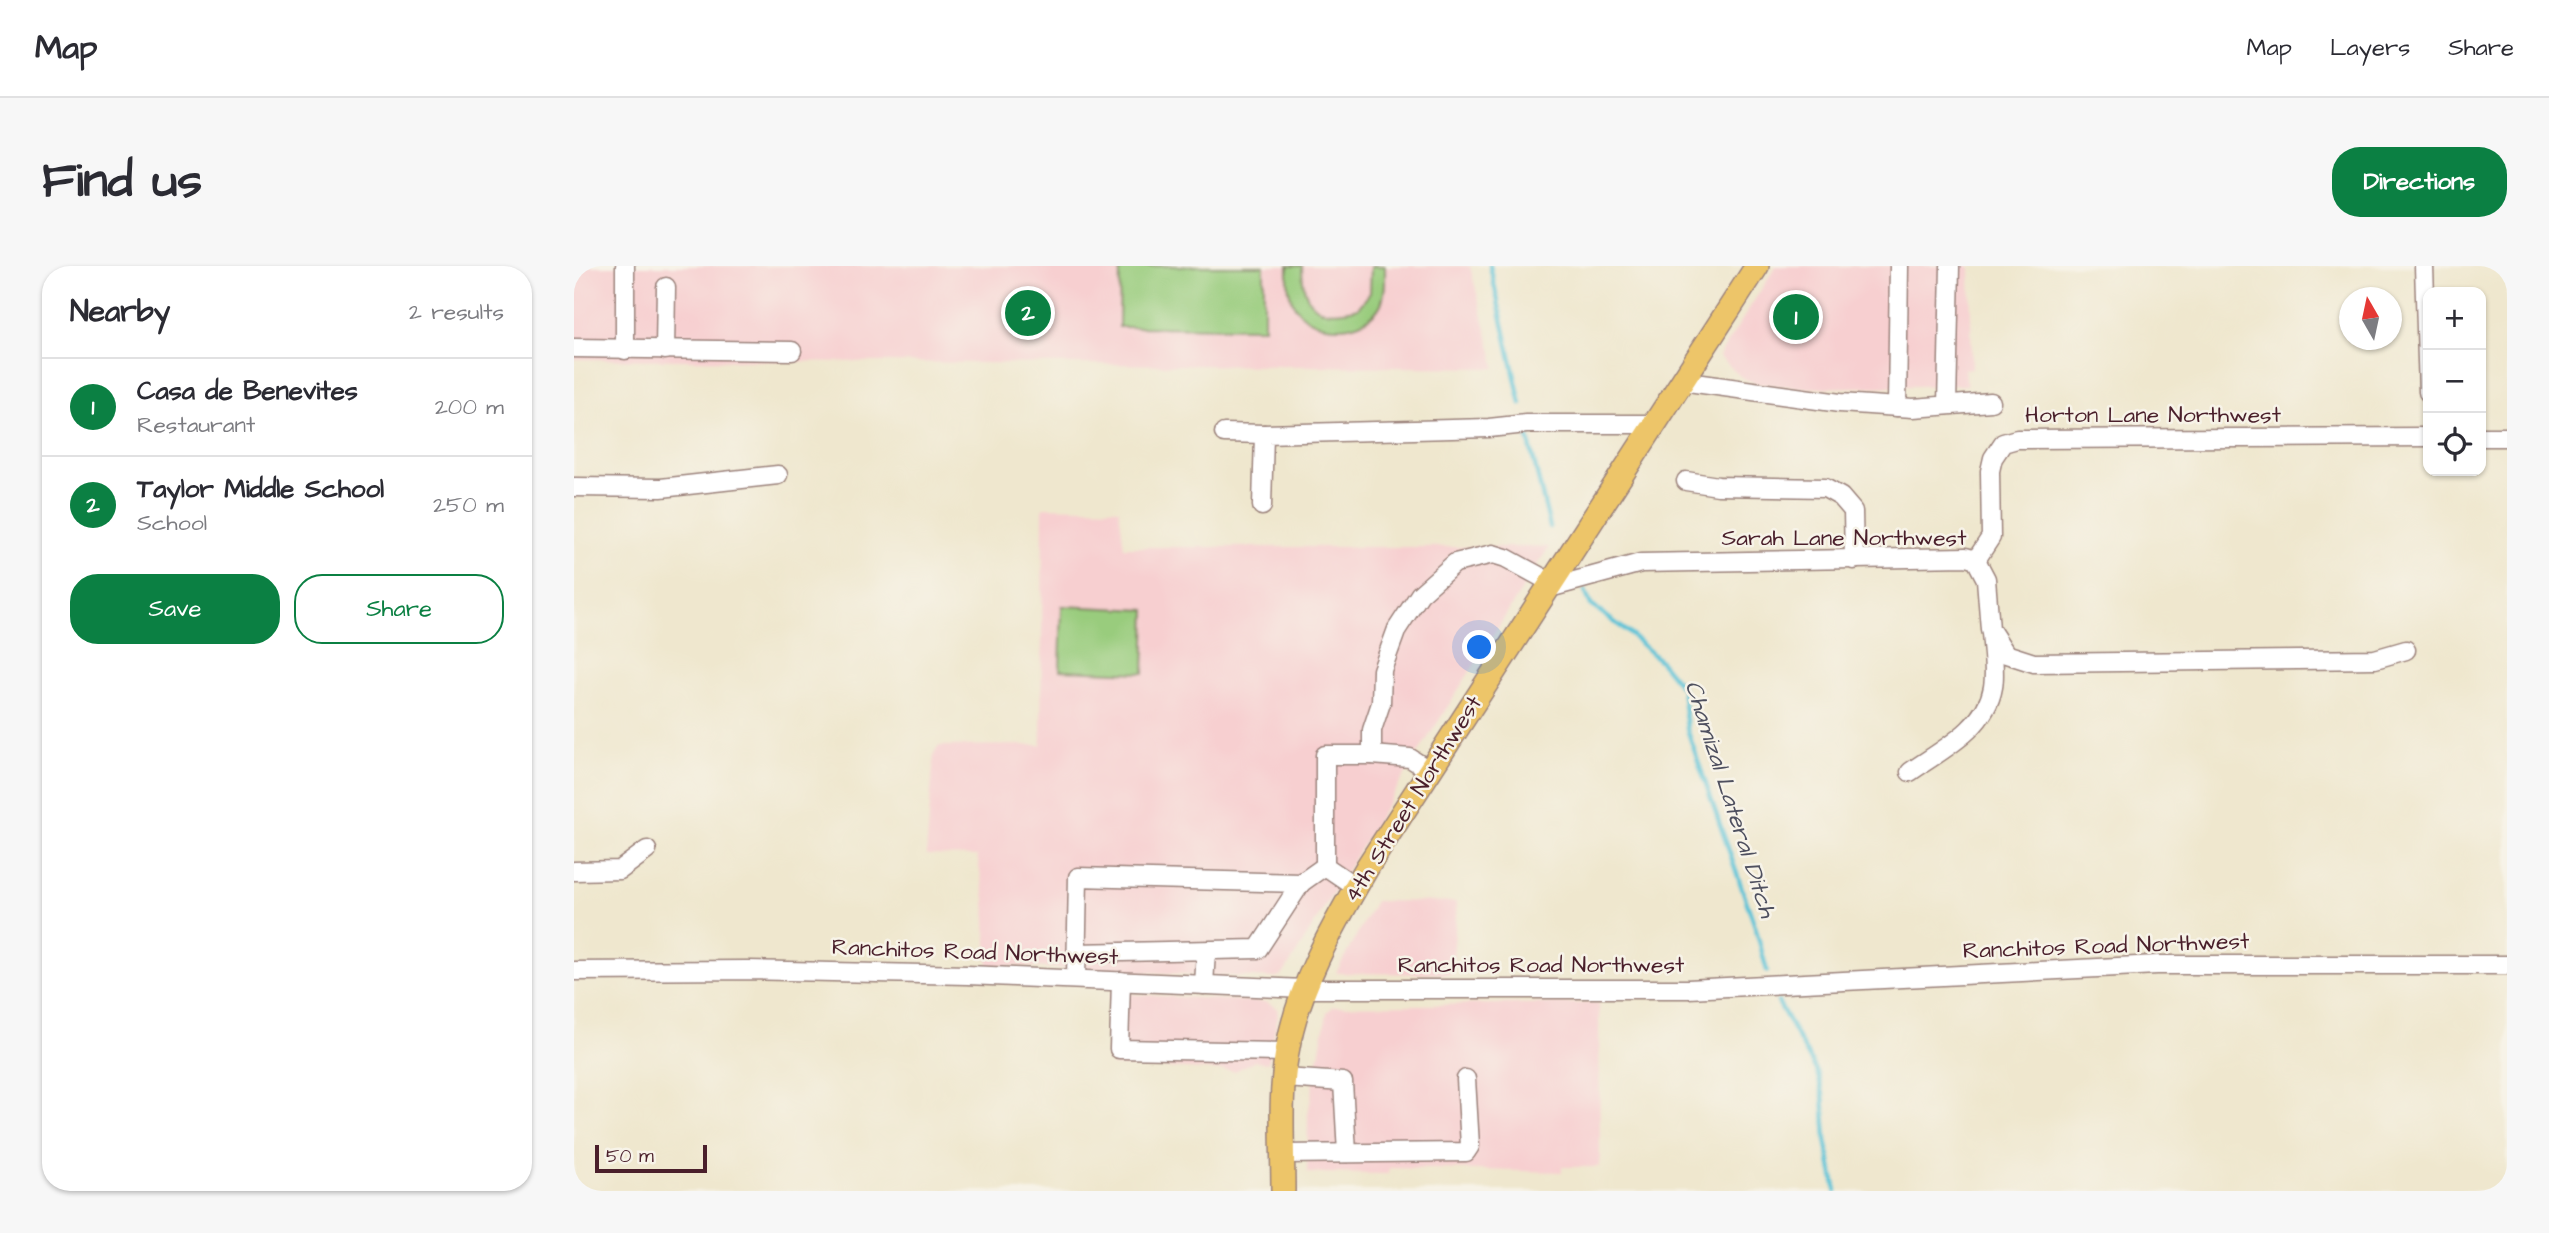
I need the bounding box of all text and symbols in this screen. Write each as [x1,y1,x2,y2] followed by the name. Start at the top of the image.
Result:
[35,25,97,71] text: Map
[2247,31,2292,65] text: Map
[2330,31,2410,65] text: Layers
[2448,31,2514,65] text: Share
[2332,147,2507,217] button: Directions
[42,148,202,216] text: Find us
[1005,287,1051,339] pin: 2
[2339,287,2402,350] north arrow
[2423,287,2486,476] map controls
[2423,287,2486,350] button: +
[70,291,170,333] text: Nearby
[1773,291,1819,343] pin: 1
[409,296,504,328] text: 2 results
[2423,350,2486,413] button: −
[137,373,358,409] text: Casa de Benevites
[92,391,94,423] text: 1
[435,391,504,423] text: 200 m
[2025,399,2282,431] street label: Horton Lane Northwest
[137,409,255,441] text: Restaurant
[2423,413,2486,476] button: locate
[137,471,384,507] text: Taylor Middle School
[86,489,100,521] text: 2
[433,489,504,521] text: 250 m
[137,507,207,539] text: School
[1722,522,1967,554] street label: Sarah Lane Northwest
[70,574,280,644] button: Save
[294,574,504,644] button: Share
[1462,630,1496,664] your location
[1676,676,1785,923] water label: Chamizal Lateral Ditch
[1336,689,1490,909] street label: 4th Street Northwest
[1962,925,2251,967] street label: Ranchitos Road Northwest
[831,931,1120,973] street label: Ranchitos Road Northwest
[1398,949,1685,981] street label: Ranchitos Road Northwest
[595,1142,707,1174] scale bar
[606,1143,654,1170] text: 50 m

